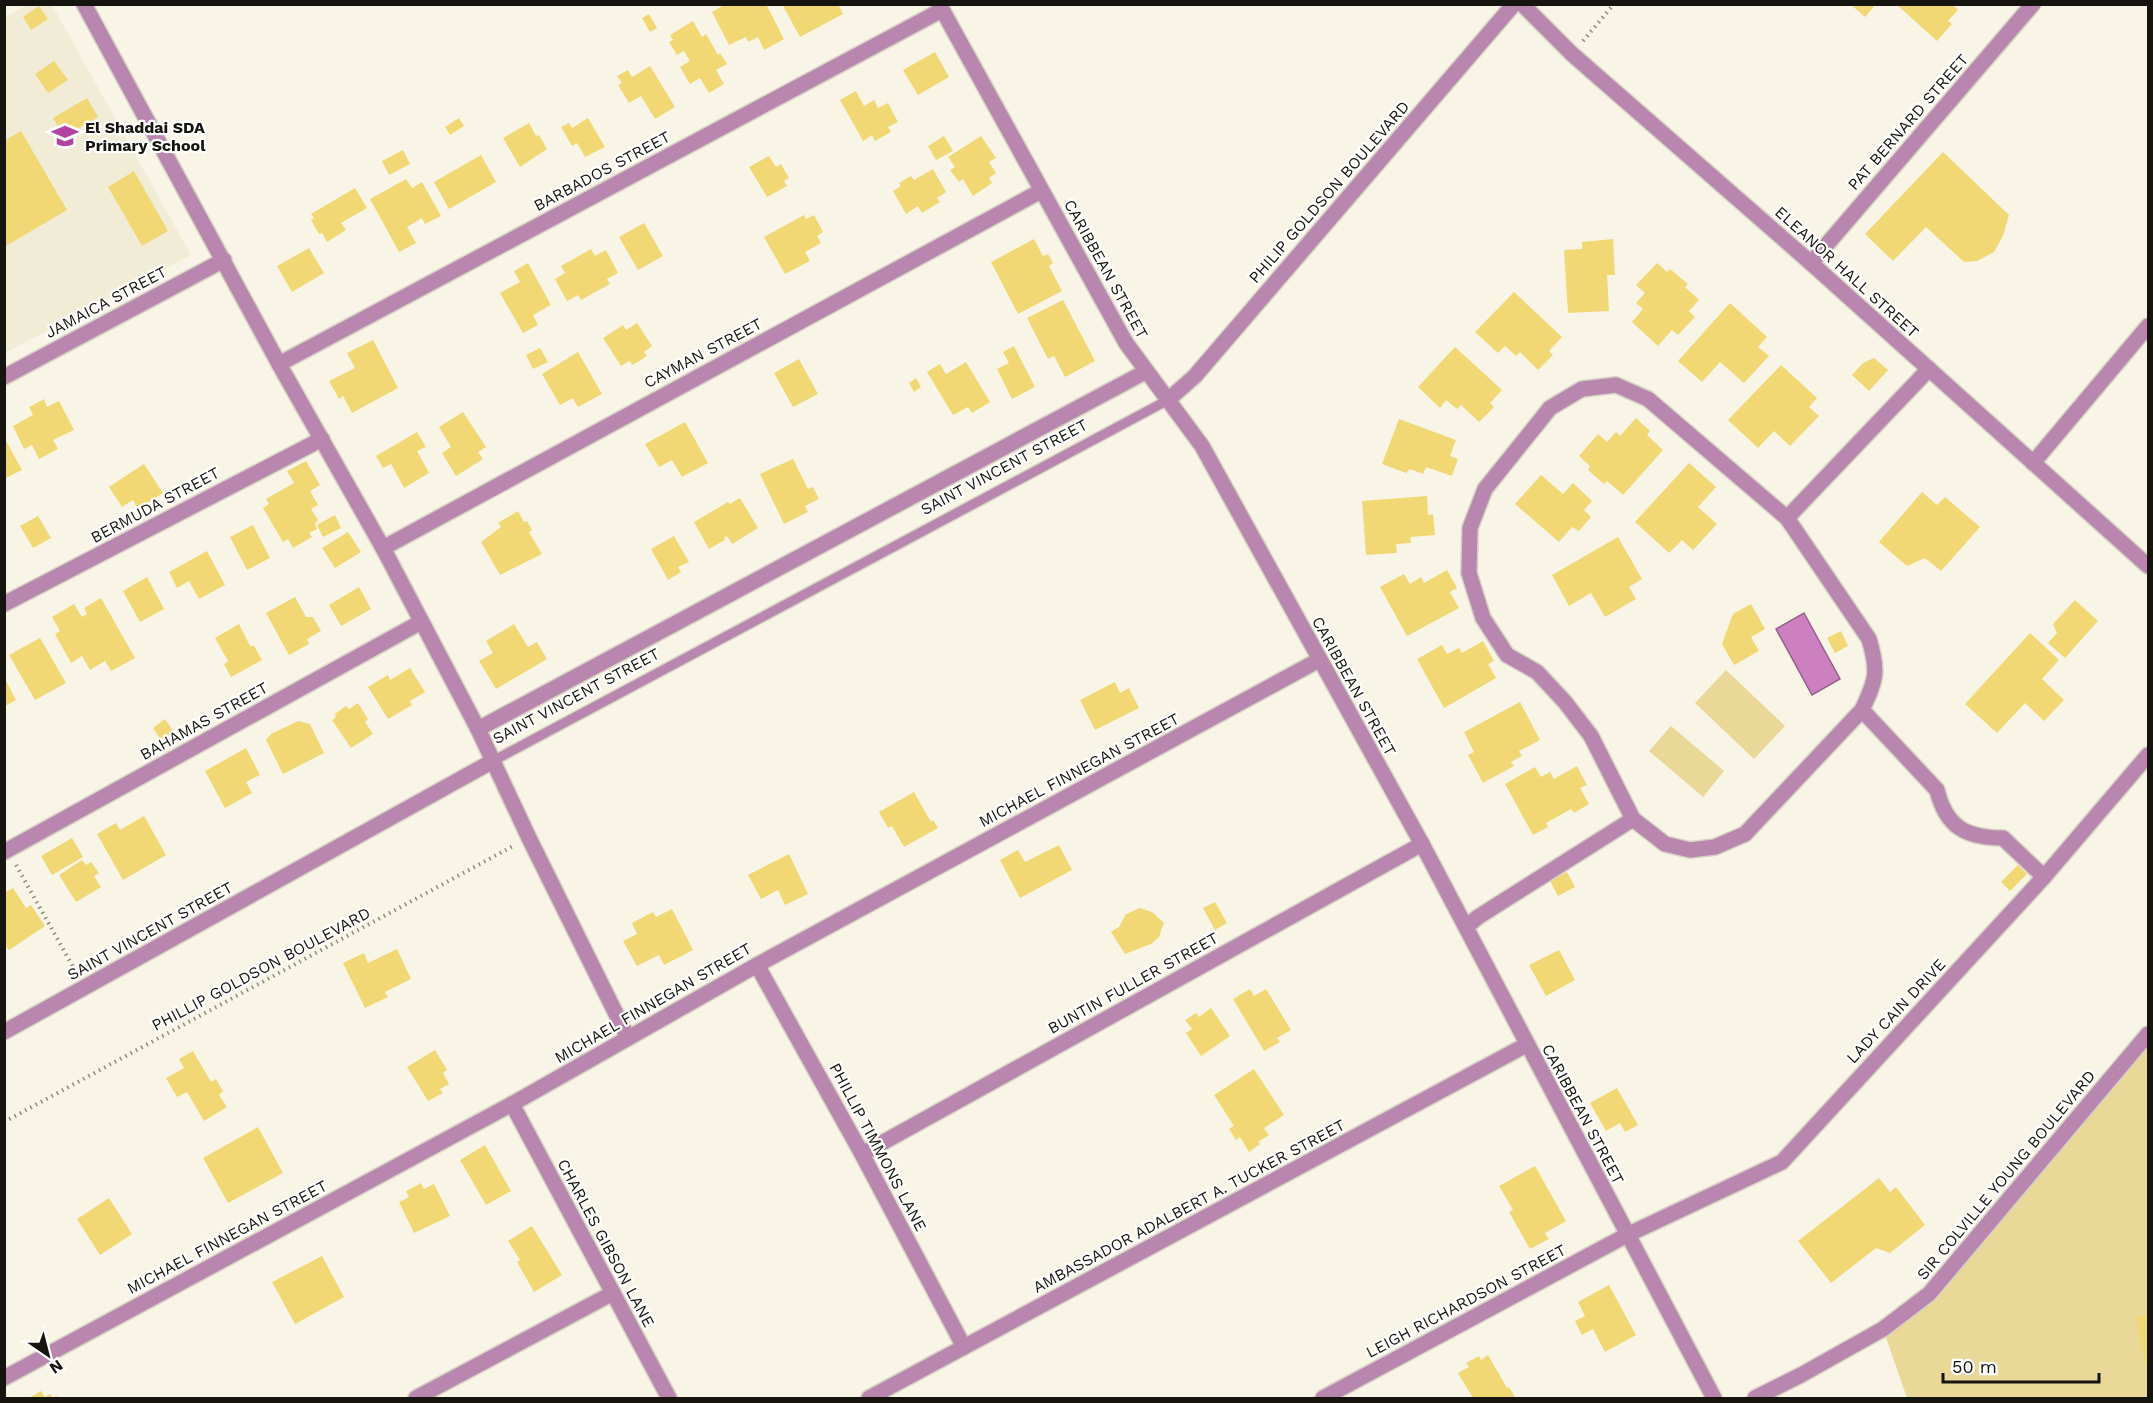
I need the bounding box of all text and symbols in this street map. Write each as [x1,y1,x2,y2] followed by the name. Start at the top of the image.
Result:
[1844,50,1973,194] street label: PAT BERNARD STREET
[1245,97,1413,287] street label: PHILIP GOLDSON BOULEVARD
[85,118,206,155] place label: El Shaddai SDA Primary School
[50,121,80,151] school or university icon: El Shaddai SDA Primary School
[531,127,674,215] street label: BARBADOS STREET
[1060,196,1152,342] street label: CARIBBEAN STREET
[1771,202,1923,342] street label: ELEANOR HALL STREET
[42,262,170,342] street label: JAMAICA STREET
[641,314,766,392] street label: CAYMAN STREET
[917,415,1091,519] street label: SAINT VINCENT STREET
[87,463,223,547] street label: BERMUDA STREET
[1308,613,1400,759] street label: CARIBBEAN STREET
[489,644,663,748] street label: SAINT VINCENT STREET
[137,678,271,764] street label: BAHAMAS STREET
[976,709,1183,831] street label: MICHAEL FINNEGAN STREET
[64,877,236,984] street label: SAINT VINCENT STREET
[149,903,373,1035] street label: PHILLIP GOLDSON BOULEVARD
[1045,928,1222,1038] street label: BUNTIN FULLER STREET
[551,939,755,1067] street label: MICHAEL FINNEGAN STREET
[1843,955,1949,1067] street label: LADY CAIN DRIVE
[1538,1041,1628,1188] street label: CARIBBEAN STREET
[826,1060,930,1234] street label: PHILLIP TIMMONS LANE
[1913,1066,2099,1284] street label: SIR COLVILLE YOUNG BOULEVARD
[1030,1115,1349,1297] street label: AMBASSADOR ADALBERT A. TUCKER STREET
[554,1156,658,1330] street label: CHARLES GIBSON LANE
[124,1176,331,1298] street label: MICHAEL FINNEGAN STREET
[1363,1240,1570,1362] street label: LEIGH RICHARDSON STREET
[18,1325,78,1385] north arrow
[1943,1346,2099,1384] scale bar
[46,1356,67,1378] text: N
[1952,1356,1997,1377] text: 50 m

